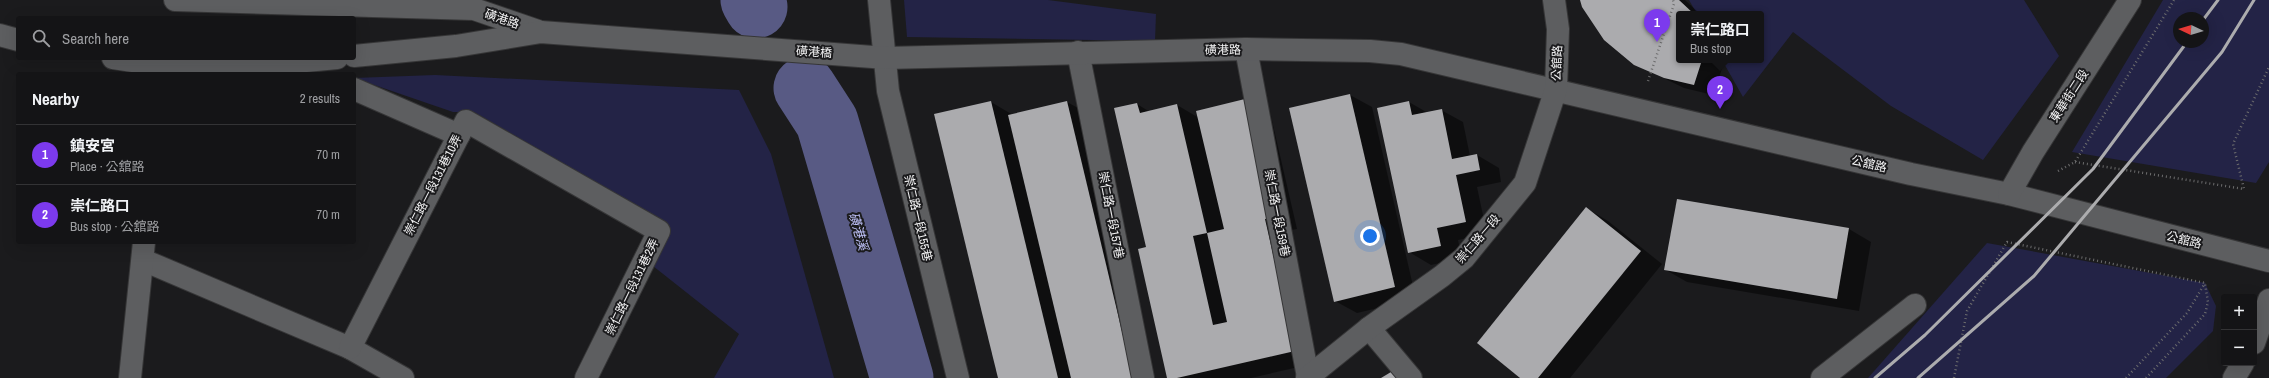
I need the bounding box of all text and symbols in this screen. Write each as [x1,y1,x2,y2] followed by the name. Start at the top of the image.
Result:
[482,6,522,32] street label: 磺港路
[1644,9,1670,42] pin: 1
[1676,11,1764,63] popup
[2173,12,2209,48] north arrow
[16,16,356,60] search box
[1690,19,1750,40] text: 崇仁路口
[30,27,52,49] icon: search
[62,28,129,49] text: Search here
[1690,40,1731,57] text: Bus stop
[1205,42,1241,58] street label: 磺港路
[795,43,833,61] street label: 磺港橋
[1548,45,1566,81] street label: 公舘路
[2046,66,2092,126] street label: 東華街二段
[1707,76,1733,109] pin: 2
[32,87,79,110] text: Nearby
[300,90,340,107] text: 2 results
[401,132,465,238] street label: 崇仁路一段131巷10弄
[70,135,115,156] text: 鎮安宮
[42,146,48,163] text: 1
[316,146,340,163] text: 70 m
[1850,152,1888,176] street label: 公舘路
[70,158,145,175] text: Place · 公舘路
[1261,168,1293,258] street label: 崇仁路一段159巷
[1095,170,1127,260] street label: 崇仁路一段157巷
[900,173,936,263] street label: 崇仁路一段155巷
[70,195,130,216] text: 崇仁路口
[42,206,48,223] text: 2
[316,206,340,223] text: 70 m
[845,210,873,254] water label: 磺港溪
[1452,211,1504,267] street label: 崇仁路一段
[70,218,159,235] text: Bus stop · 公舘路
[1360,226,1380,246] your location
[2165,228,2203,252] street label: 公舘路
[602,236,662,338] street label: 崇仁路一段131巷2弄
[2221,294,2257,366] map controls
[2221,294,2257,330] button: +
[2221,330,2257,366] button: −

